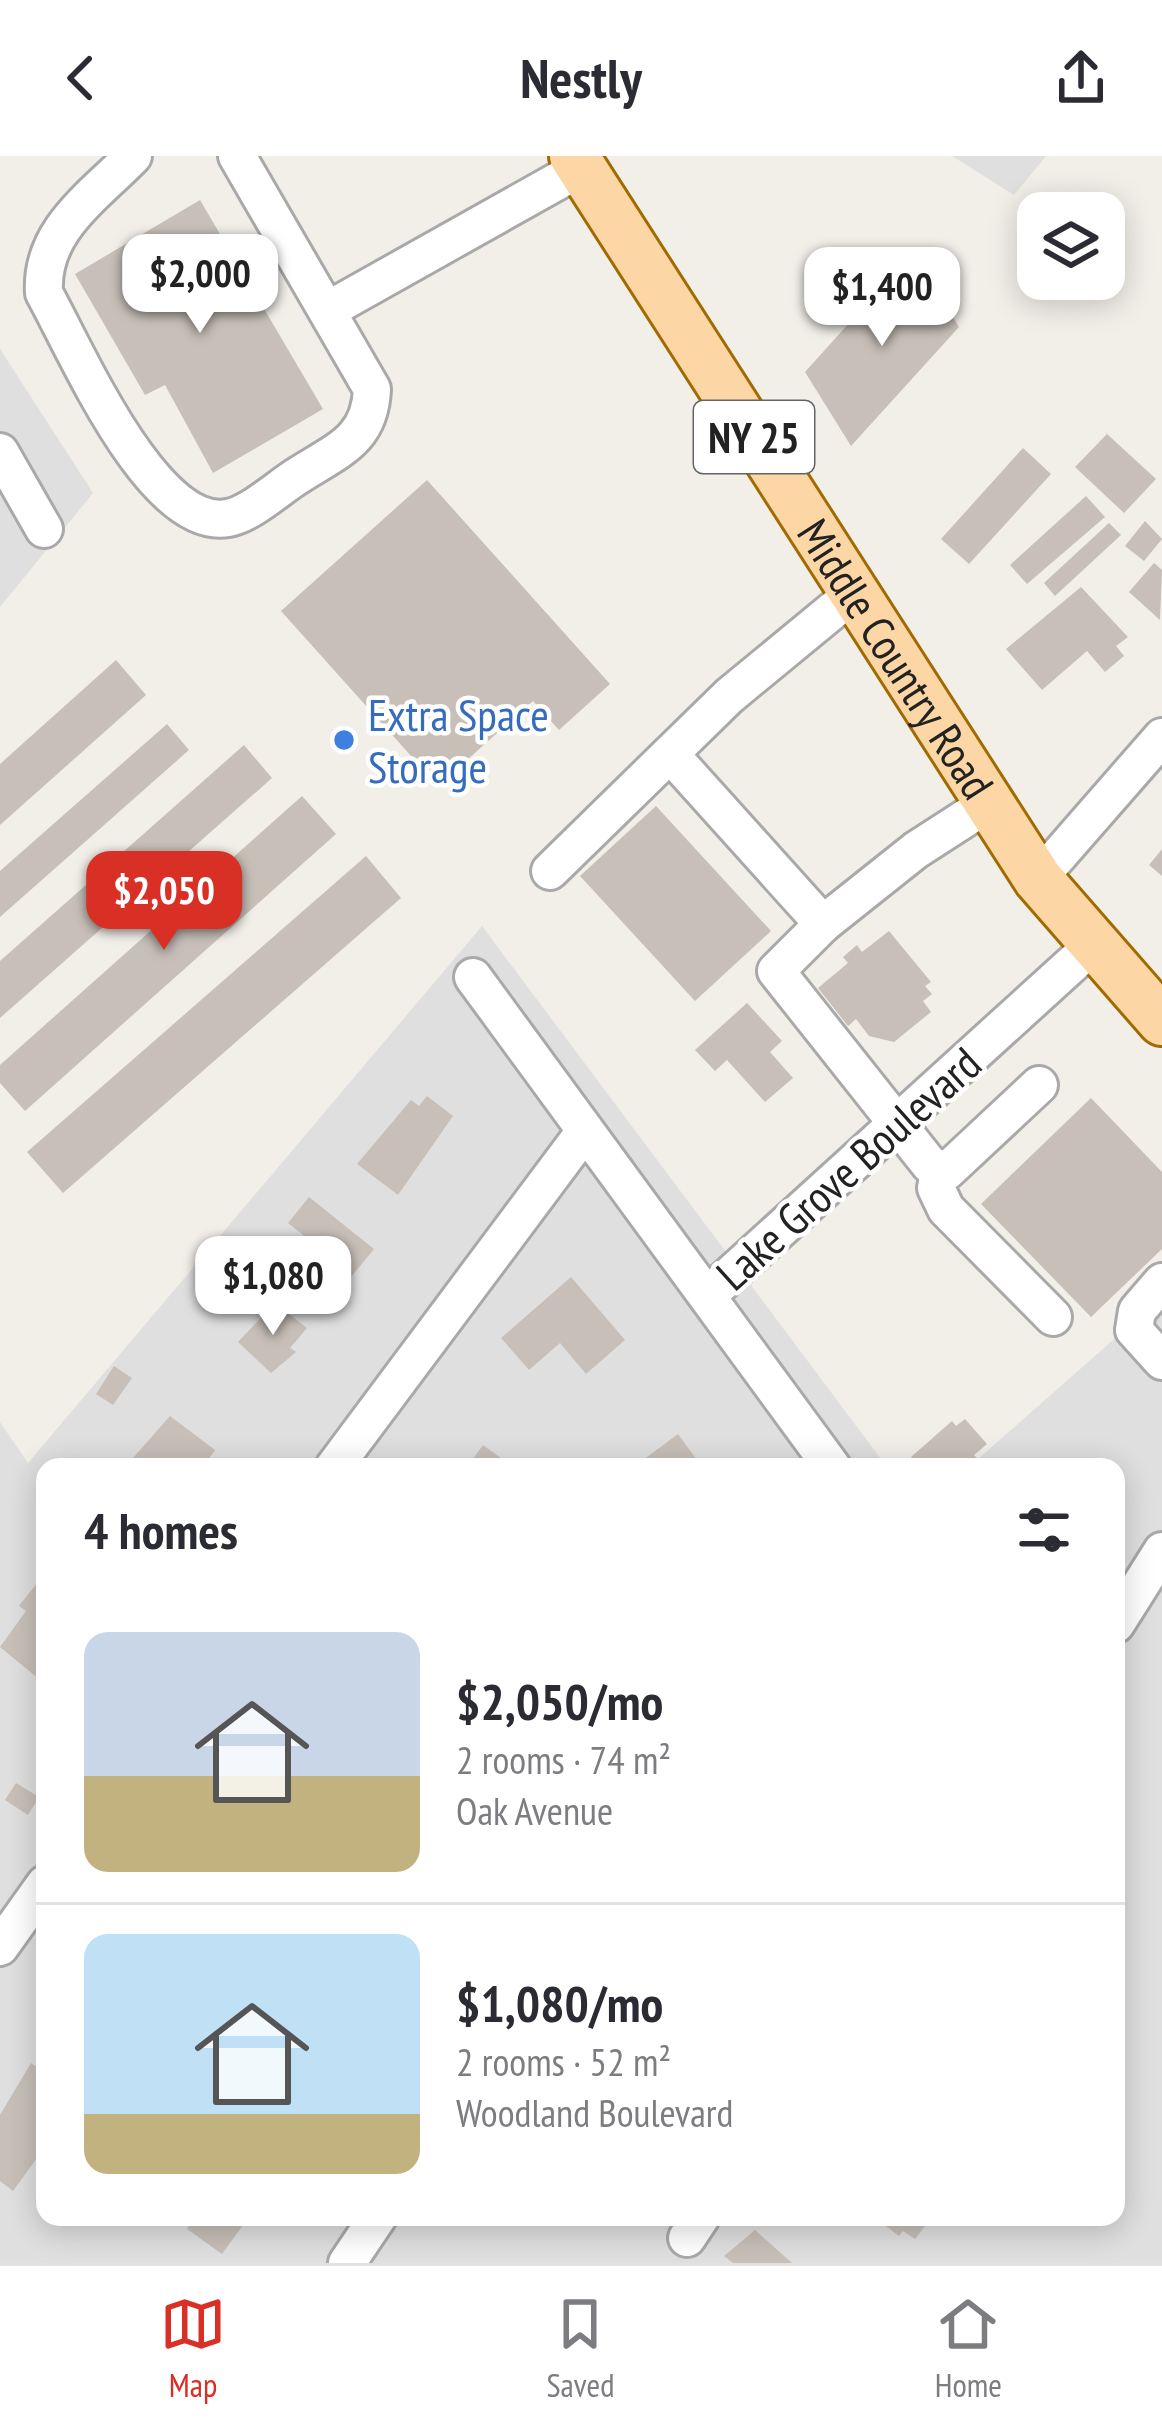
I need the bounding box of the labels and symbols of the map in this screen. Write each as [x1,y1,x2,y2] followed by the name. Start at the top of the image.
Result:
[102,234,298,336] pin: $2,000
[784,247,980,349] pin: $1,400
[694,401,814,473] road number: NY 25
[785,508,1008,809] street label: Middle Country Road
[368,685,549,795] place label: Extra Space Storage
[331,727,357,753] marker: Extra Space Storage
[66,851,262,953] pin: $2,050
[704,1034,992,1302] street label: Lake Grove Boulevard
[175,1236,371,1338] pin: $1,080

